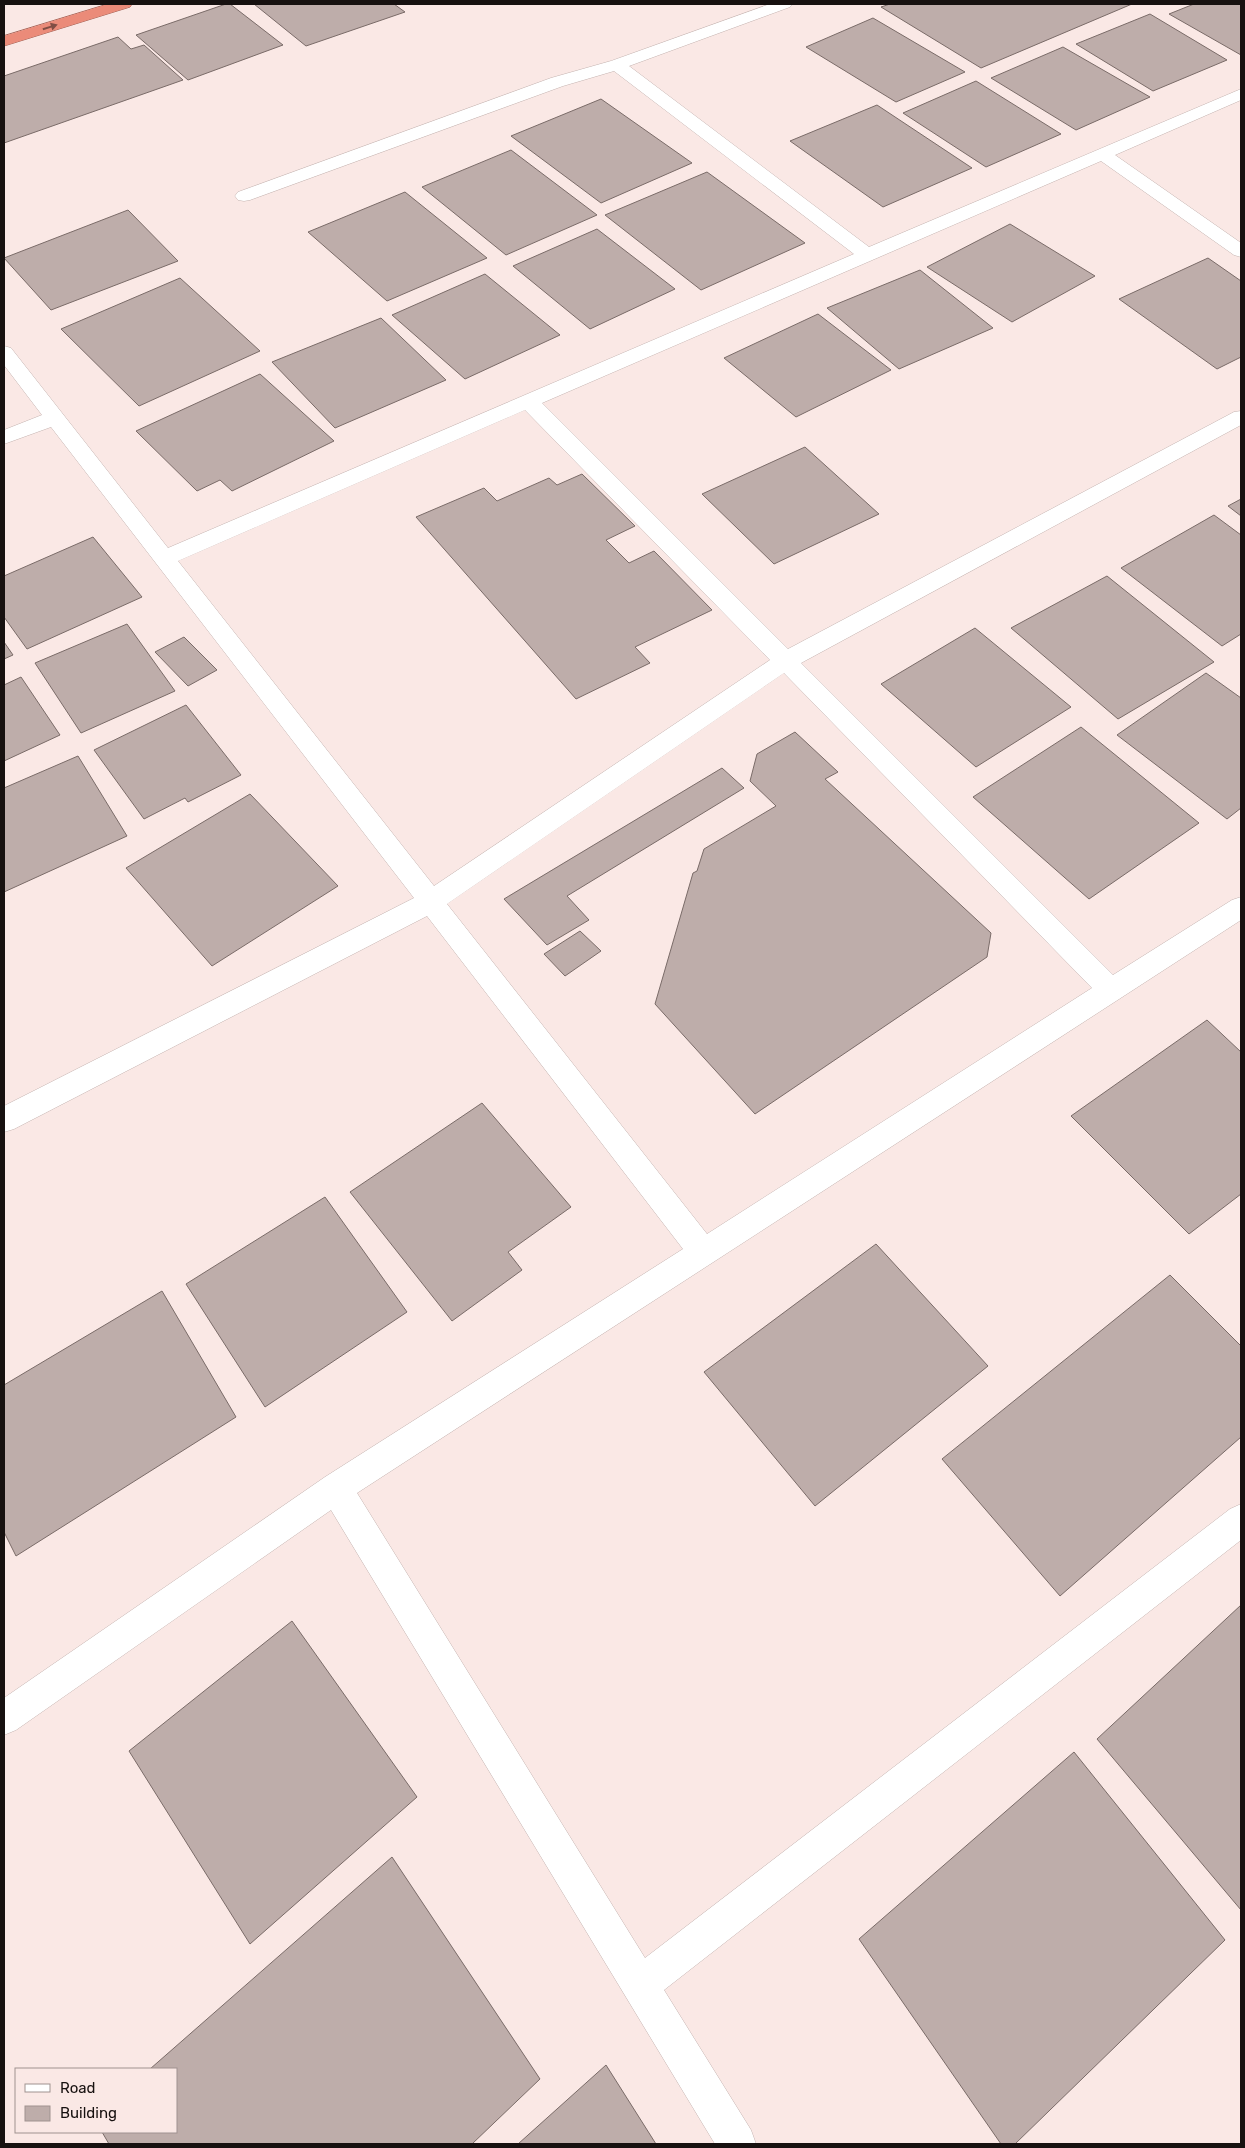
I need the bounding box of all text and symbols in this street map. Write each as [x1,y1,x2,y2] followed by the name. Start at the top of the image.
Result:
[43,22,58,30] one-way arrow
[15,2068,178,2133] legend
[60,2079,96,2097] text: Road
[60,2104,117,2122] text: Building

